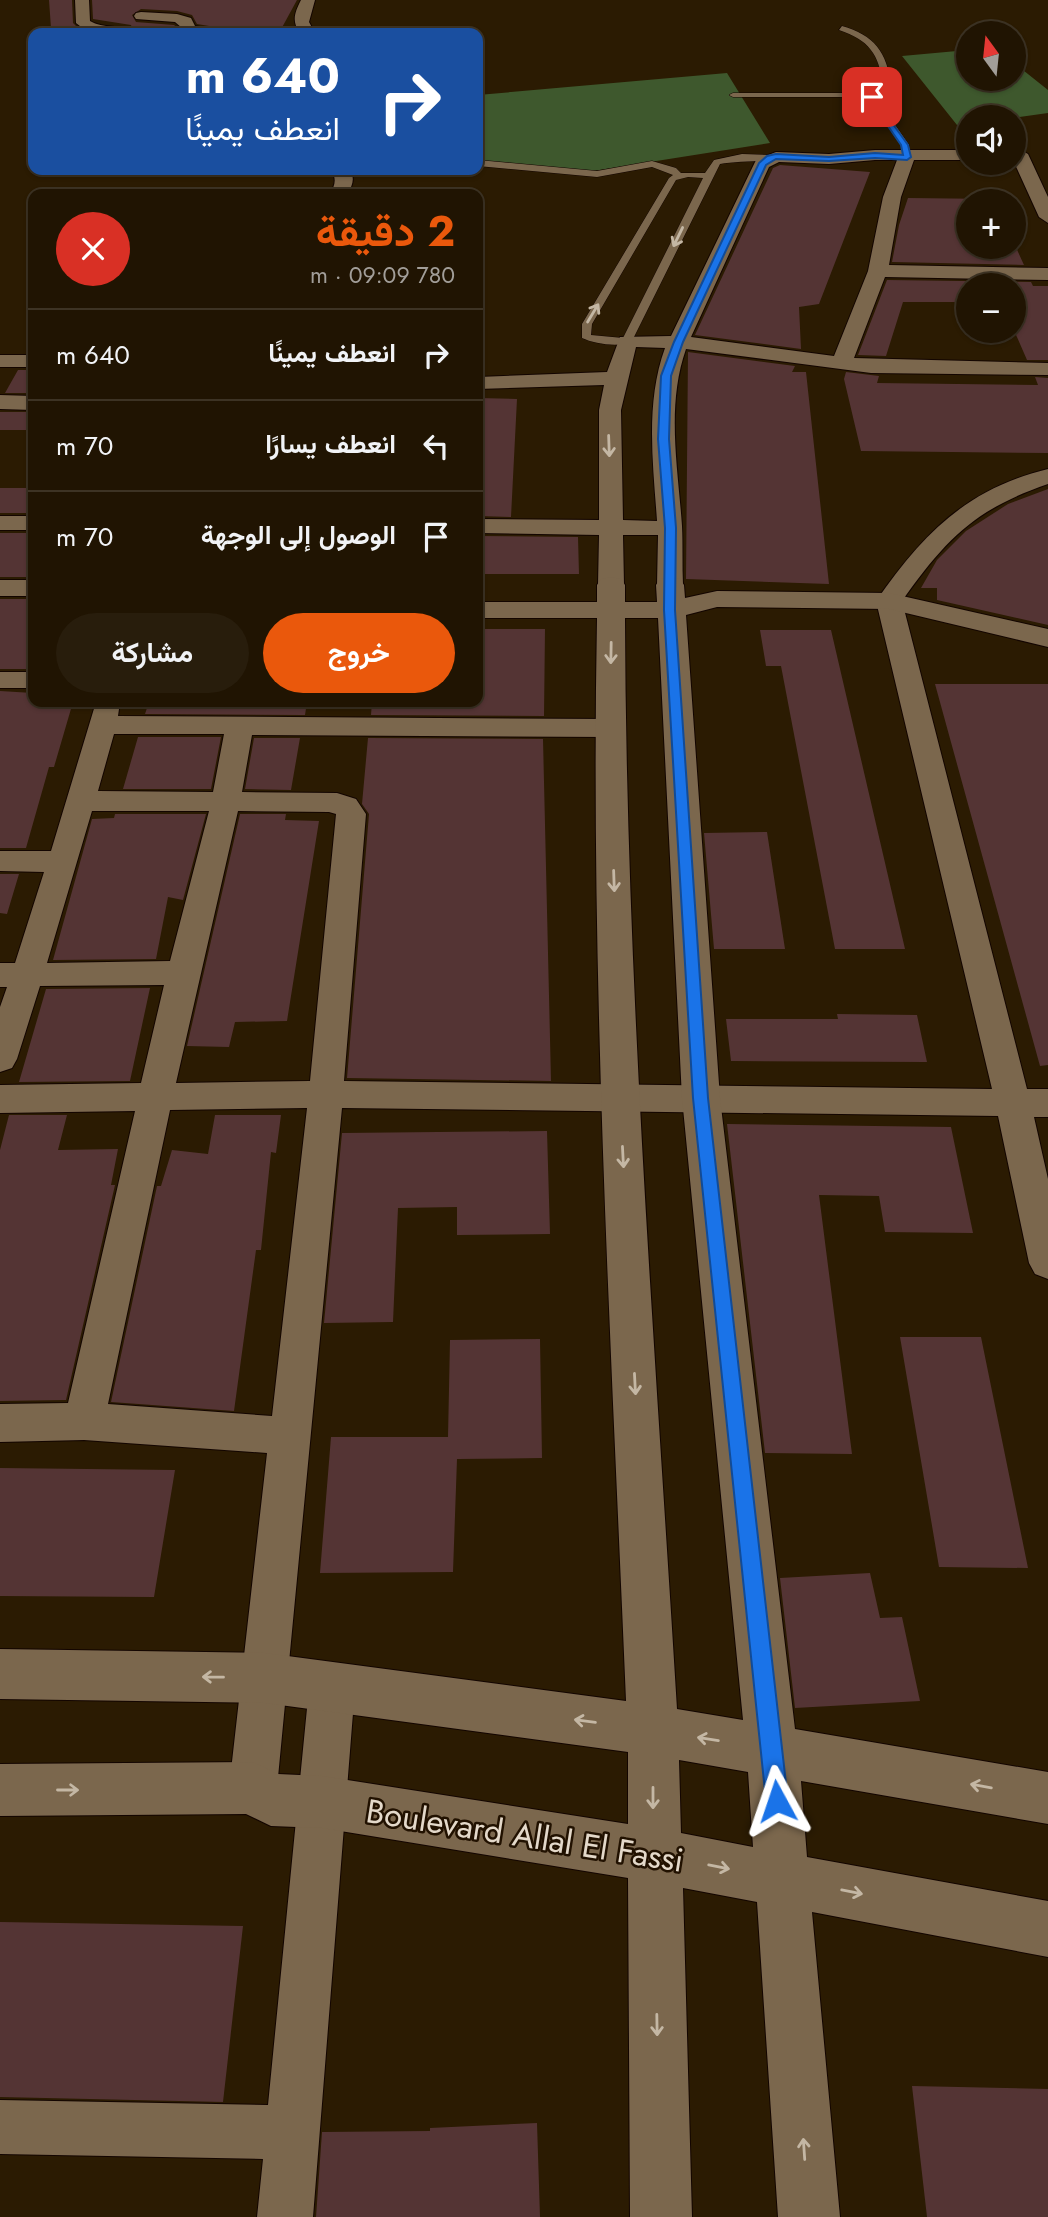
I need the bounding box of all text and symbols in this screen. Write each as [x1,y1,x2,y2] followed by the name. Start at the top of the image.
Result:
[956,21,1026,91] north arrow
[956,21,1026,343] map controls
[186,41,340,111] text: 640 m
[364,56,455,147] icon: right
[842,67,902,127] pin
[853,78,891,116] icon: arrive
[956,105,1026,175] button: sound
[185,106,340,152] text: انعطف يمينًا
[956,189,1026,259] button: +
[316,201,455,262] text: 2 دقيقة
[56,212,130,286] button: close
[671,226,684,247] one-way arrow
[310,258,455,292] text: 780 m · 09:09
[956,273,1026,343] button: −
[586,303,600,323] one-way arrow
[268,334,396,372] text: انعطف يمينًا
[56,336,130,374] text: 640 m
[417,336,455,374] icon: right
[265,425,396,463] text: انعطف يسارًا
[56,427,113,465] text: 70 m
[417,427,455,465] icon: left
[602,434,616,457] one-way arrow
[201,516,396,554] text: الوصول إلى الوجهة
[56,518,113,556] text: 70 m
[417,518,455,556] icon: arrive
[56,613,249,693] button: مشاركة
[263,613,455,693] button: خروج
[605,642,618,665] one-way arrow
[608,869,621,892] one-way arrow
[617,1146,630,1169] one-way arrow
[629,1373,642,1395] one-way arrow
[202,1671,225,1684] one-way arrow
[574,1714,597,1727] one-way arrow
[697,1732,720,1745] one-way arrow
[740,1764,814,1838] position arrow
[970,1779,993,1792] one-way arrow
[56,1783,79,1797] one-way arrow
[646,1786,660,1809] one-way arrow
[363,1787,687,1884] street label: Boulevard Allal El Fassi
[707,1861,730,1875] one-way arrow
[840,1886,863,1899] one-way arrow
[650,2014,663,2037] one-way arrow
[797,2138,810,2161] one-way arrow

